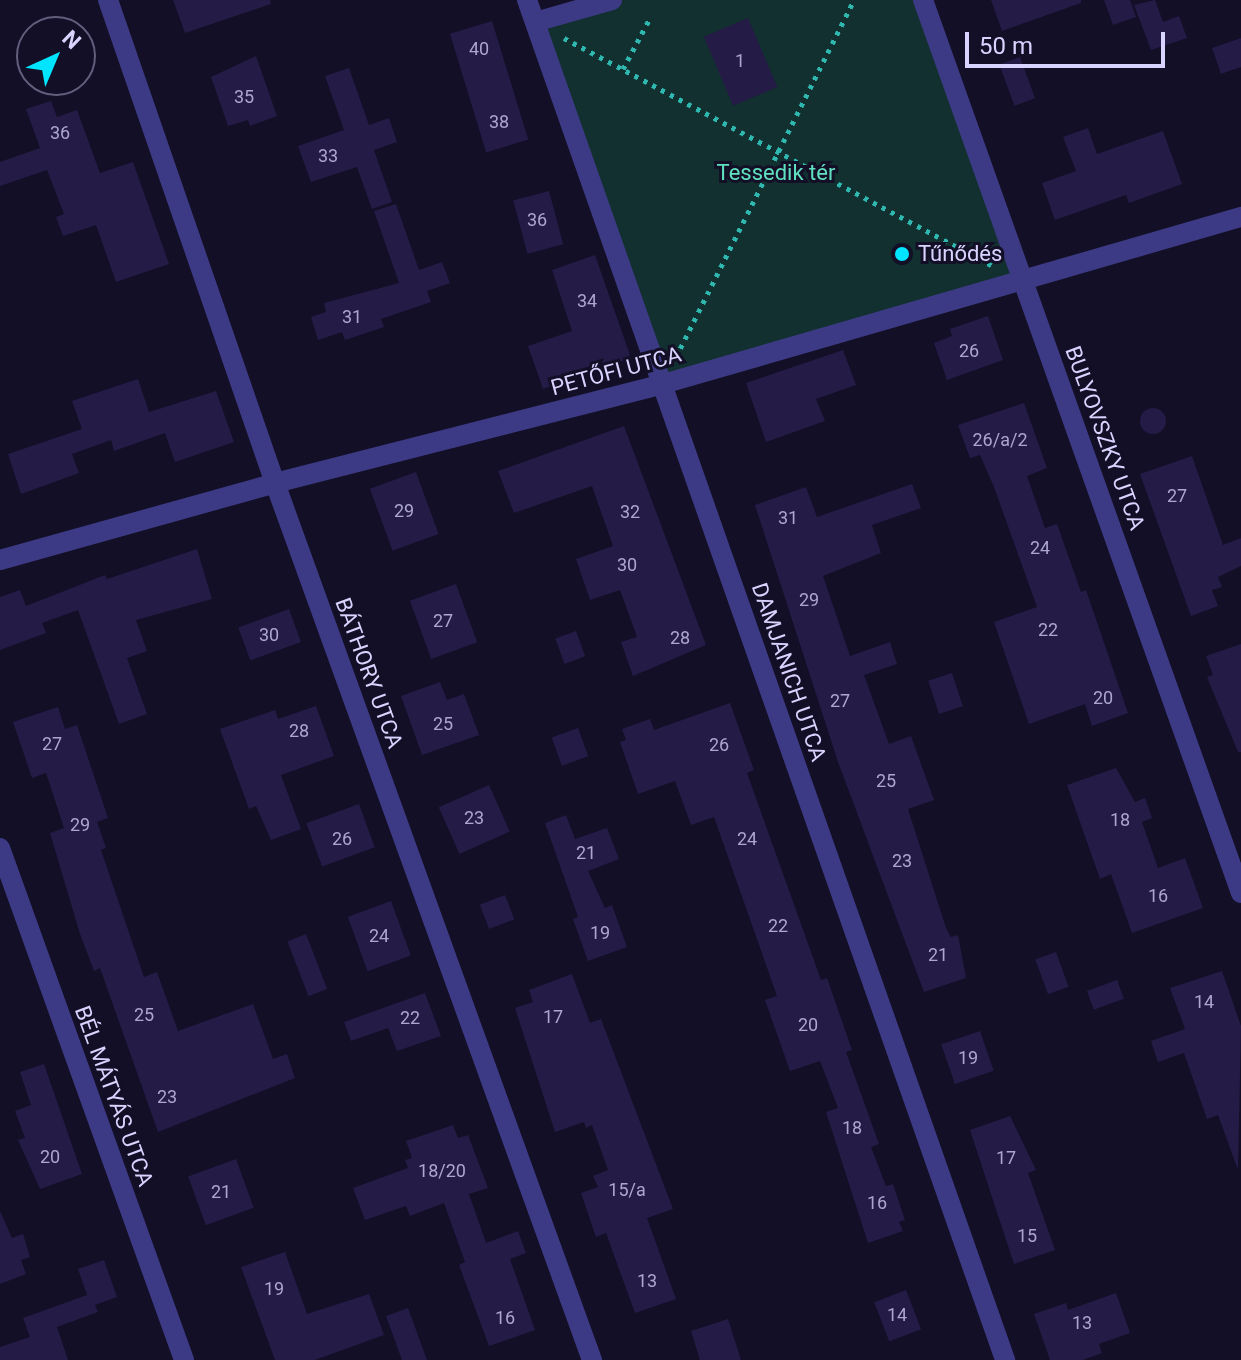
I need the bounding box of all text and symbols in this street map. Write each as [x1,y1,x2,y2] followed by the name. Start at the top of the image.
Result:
[16,16,96,96] north arrow
[969,16,1169,66] scale bar
[57,25,86,54] text: N
[979,32,1033,60] text: 50 m
[469,38,489,60] house number: 40
[735,50,745,72] house number: 1
[234,86,254,108] house number: 35
[489,111,509,133] house number: 38
[50,122,70,144] house number: 36
[318,145,338,167] house number: 33
[717,160,835,186] park label: Tessedik tér
[527,209,547,231] house number: 36
[918,241,1002,267] place label: Tűnődés
[893,245,911,263] marker: Tűnődés
[577,290,597,312] house number: 34
[342,306,362,328] house number: 31
[959,340,979,362] house number: 26
[548,341,684,401] street label: PETŐFI UTCA
[1059,343,1151,533] street label: BULYOVSZKY UTCA
[973,429,1027,451] house number: 26/a/2
[1167,485,1187,507] house number: 27
[394,500,414,522] house number: 29
[620,501,640,523] house number: 32
[778,507,798,529] house number: 31
[1030,537,1050,559] house number: 24
[617,554,637,576] house number: 30
[746,579,832,765] street label: DAMJANICH UTCA
[799,589,819,611] house number: 29
[330,594,408,752] street label: BÁTHORY UTCA
[433,610,453,632] house number: 27
[1038,619,1058,641] house number: 22
[259,624,279,646] house number: 30
[670,627,690,649] house number: 28
[1093,687,1113,709] house number: 20
[830,690,850,712] house number: 27
[433,713,453,735] house number: 25
[289,720,309,742] house number: 28
[42,733,62,755] house number: 27
[709,734,729,756] house number: 26
[876,770,896,792] house number: 25
[464,807,484,829] house number: 23
[1110,809,1130,831] house number: 18
[70,814,90,836] house number: 29
[332,828,352,850] house number: 26
[737,828,757,850] house number: 24
[576,842,596,864] house number: 21
[892,850,912,872] house number: 23
[1148,885,1168,907] house number: 16
[768,915,788,937] house number: 22
[590,922,610,944] house number: 19
[369,925,389,947] house number: 24
[928,944,948,966] house number: 21
[1194,991,1214,1013] house number: 14
[69,1002,159,1190] street label: BÉL MÁTYÁS UTCA
[134,1004,154,1026] house number: 25
[543,1006,563,1028] house number: 17
[400,1007,420,1029] house number: 22
[798,1014,818,1036] house number: 20
[958,1047,978,1069] house number: 19
[157,1086,177,1108] house number: 23
[842,1117,862,1139] house number: 18
[40,1146,60,1168] house number: 20
[996,1147,1016,1169] house number: 17
[418,1160,466,1182] house number: 18/20
[608,1179,646,1201] house number: 15/a
[211,1181,231,1203] house number: 21
[867,1192,887,1214] house number: 16
[1017,1225,1037,1247] house number: 15
[637,1270,657,1292] house number: 13
[264,1278,284,1300] house number: 19
[887,1304,907,1326] house number: 14
[495,1307,515,1329] house number: 16
[1072,1312,1092,1334] house number: 13

